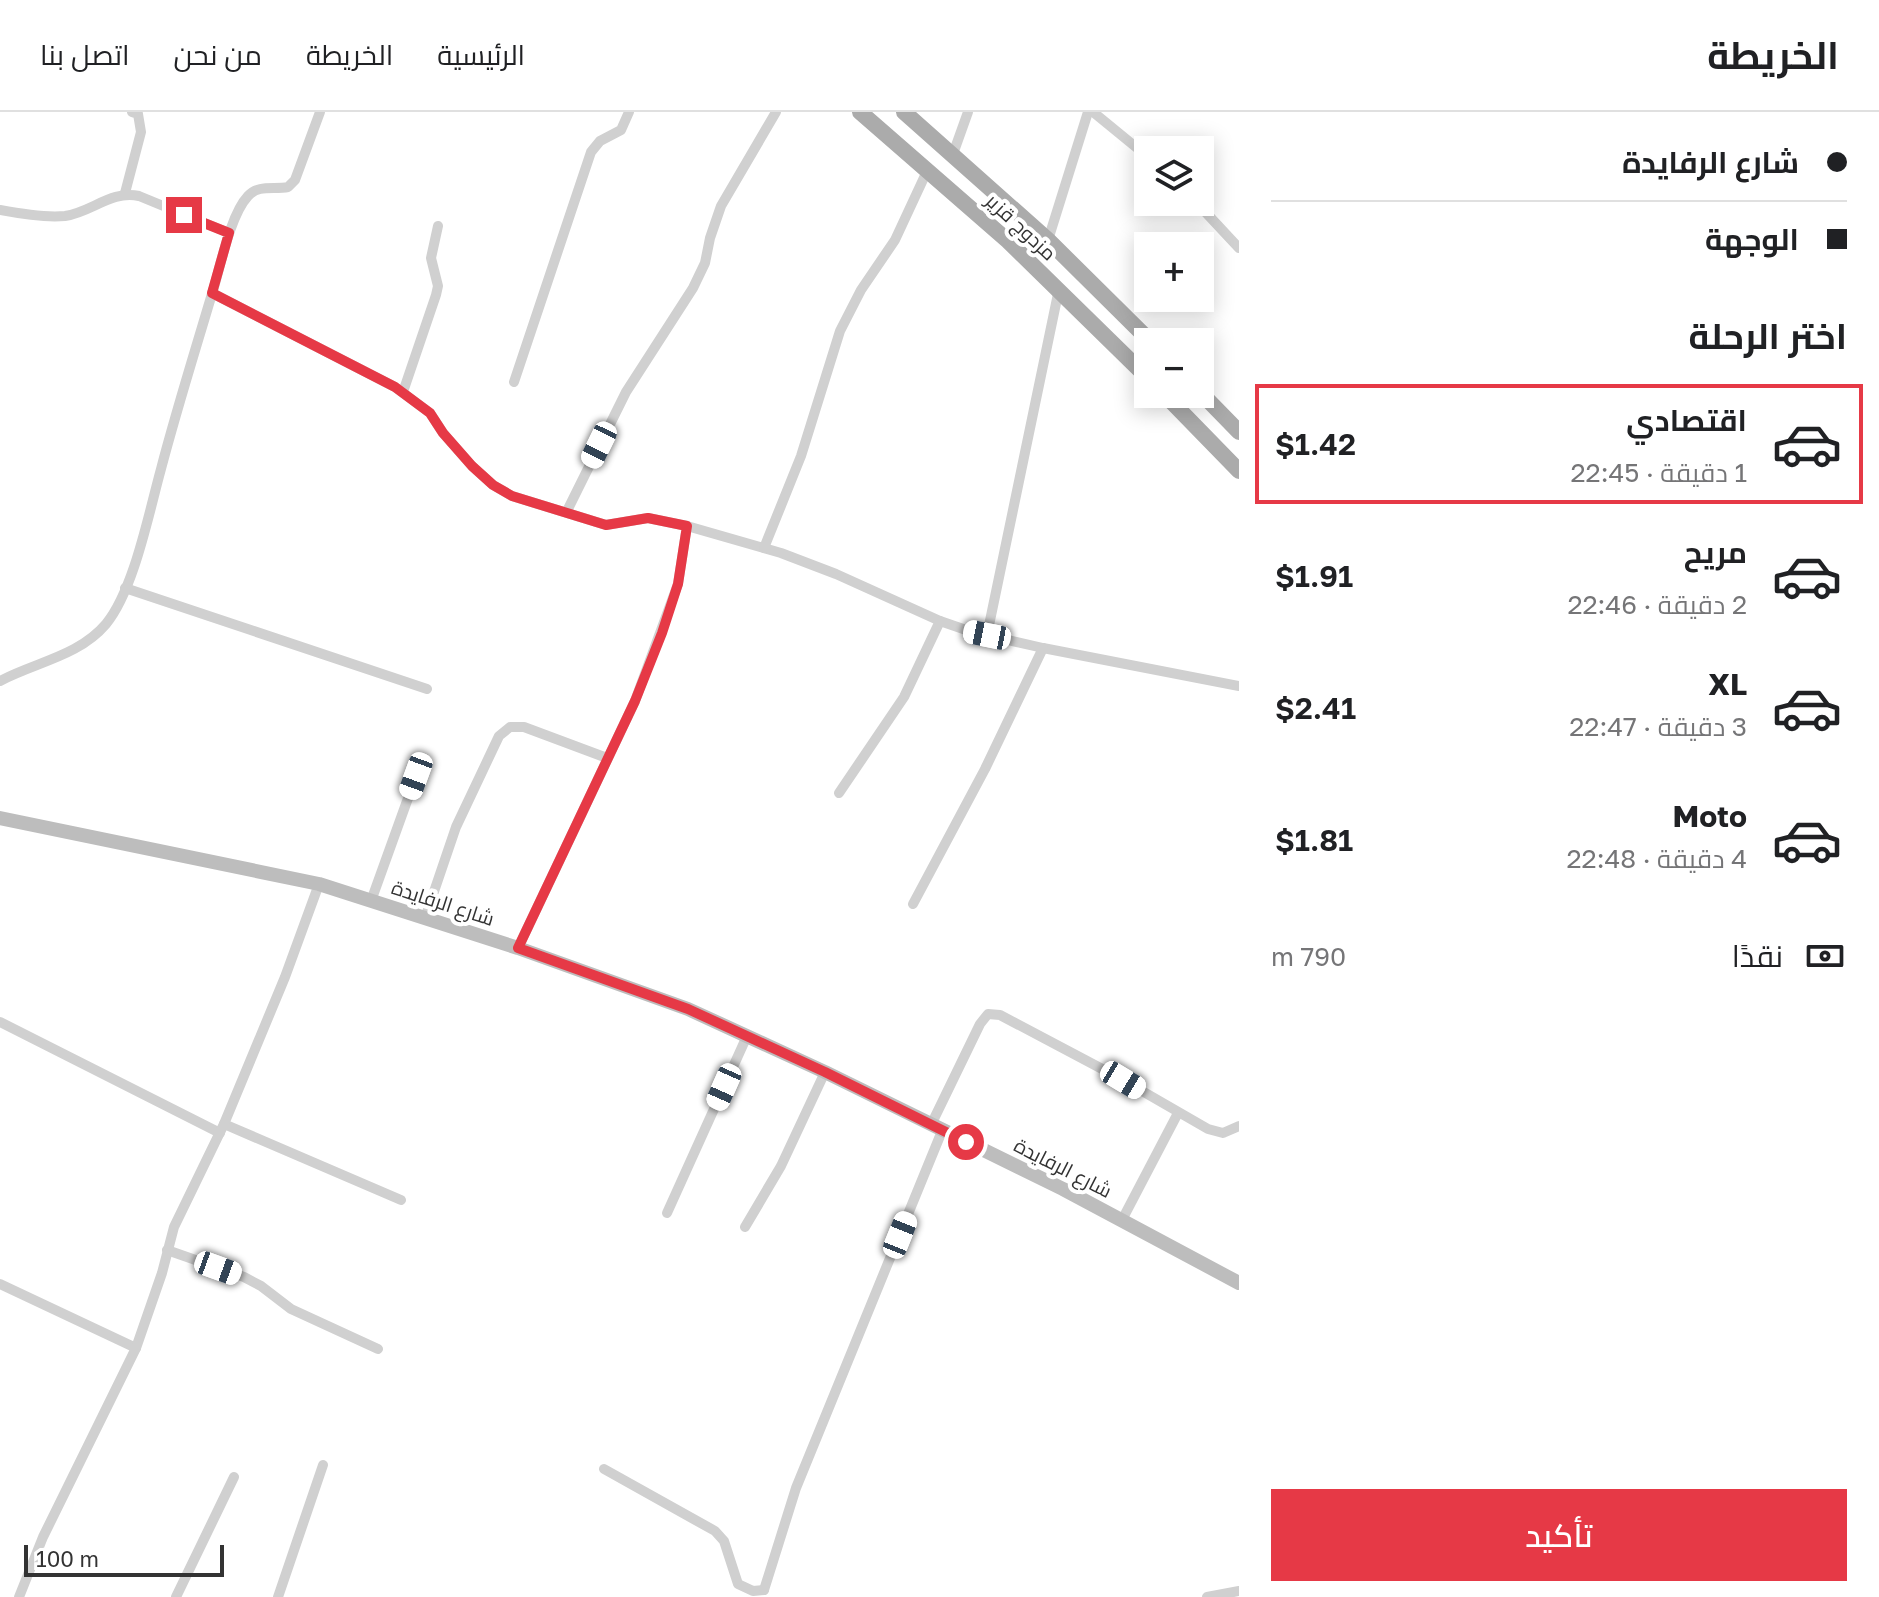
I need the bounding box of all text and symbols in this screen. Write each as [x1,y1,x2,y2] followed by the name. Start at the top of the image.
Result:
[1707,32,1839,77] text: الخريطة
[40,38,129,71] text: اتصل بنا
[173,38,262,71] text: من نحن
[306,38,393,71] text: الخريطة
[437,38,525,71] text: الرئيسية
[1134,136,1214,408] map controls
[1134,136,1214,216] button: layers
[1622,144,1799,180] text: شارع الرفايدة
[979,187,1062,267] street label: مزدوج قزير
[166,197,202,233] route end
[1705,221,1799,257] text: الوجهة
[1134,232,1214,312] button: +
[1688,314,1847,357] text: اختر الرحلة
[1134,328,1214,408] button: −
[1626,402,1747,438] text: اقتصادي
[1771,408,1843,480] icon: car
[578,418,620,472] car
[1275,426,1356,462] text: $1.42
[1571,457,1747,488] text: 1 دقيقة · 22:45
[1684,534,1747,570] text: مريح
[1771,540,1843,612] icon: car
[1275,558,1353,594] text: $1.91
[1567,589,1747,620] text: 2 دقيقة · 22:46
[961,619,1013,651] car
[1708,666,1747,702] text: XL
[1771,672,1843,744] icon: car
[1275,690,1356,726] text: $2.41
[1569,711,1747,742] text: 3 دقيقة · 22:47
[397,749,435,803] car
[1672,798,1747,834] text: Moto
[1771,804,1843,876] icon: car
[1275,822,1353,858] text: $1.81
[1567,843,1747,874] text: 4 دقيقة · 22:48
[388,874,498,933] street label: شارع الرفايدة
[1803,934,1847,978] icon: cash
[1732,938,1783,974] text: نقدًا
[1271,941,1346,972] text: 790 m
[1096,1057,1150,1103] car
[703,1060,745,1114] car
[948,1124,984,1160] route start
[1009,1132,1116,1205] street label: شارع الرفايدة
[880,1208,920,1262] car
[191,1249,245,1287] car
[1271,1489,1847,1581] button: تأكيد
[24,1541,224,1577] scale bar
[36,1545,99,1572] text: 100 m

